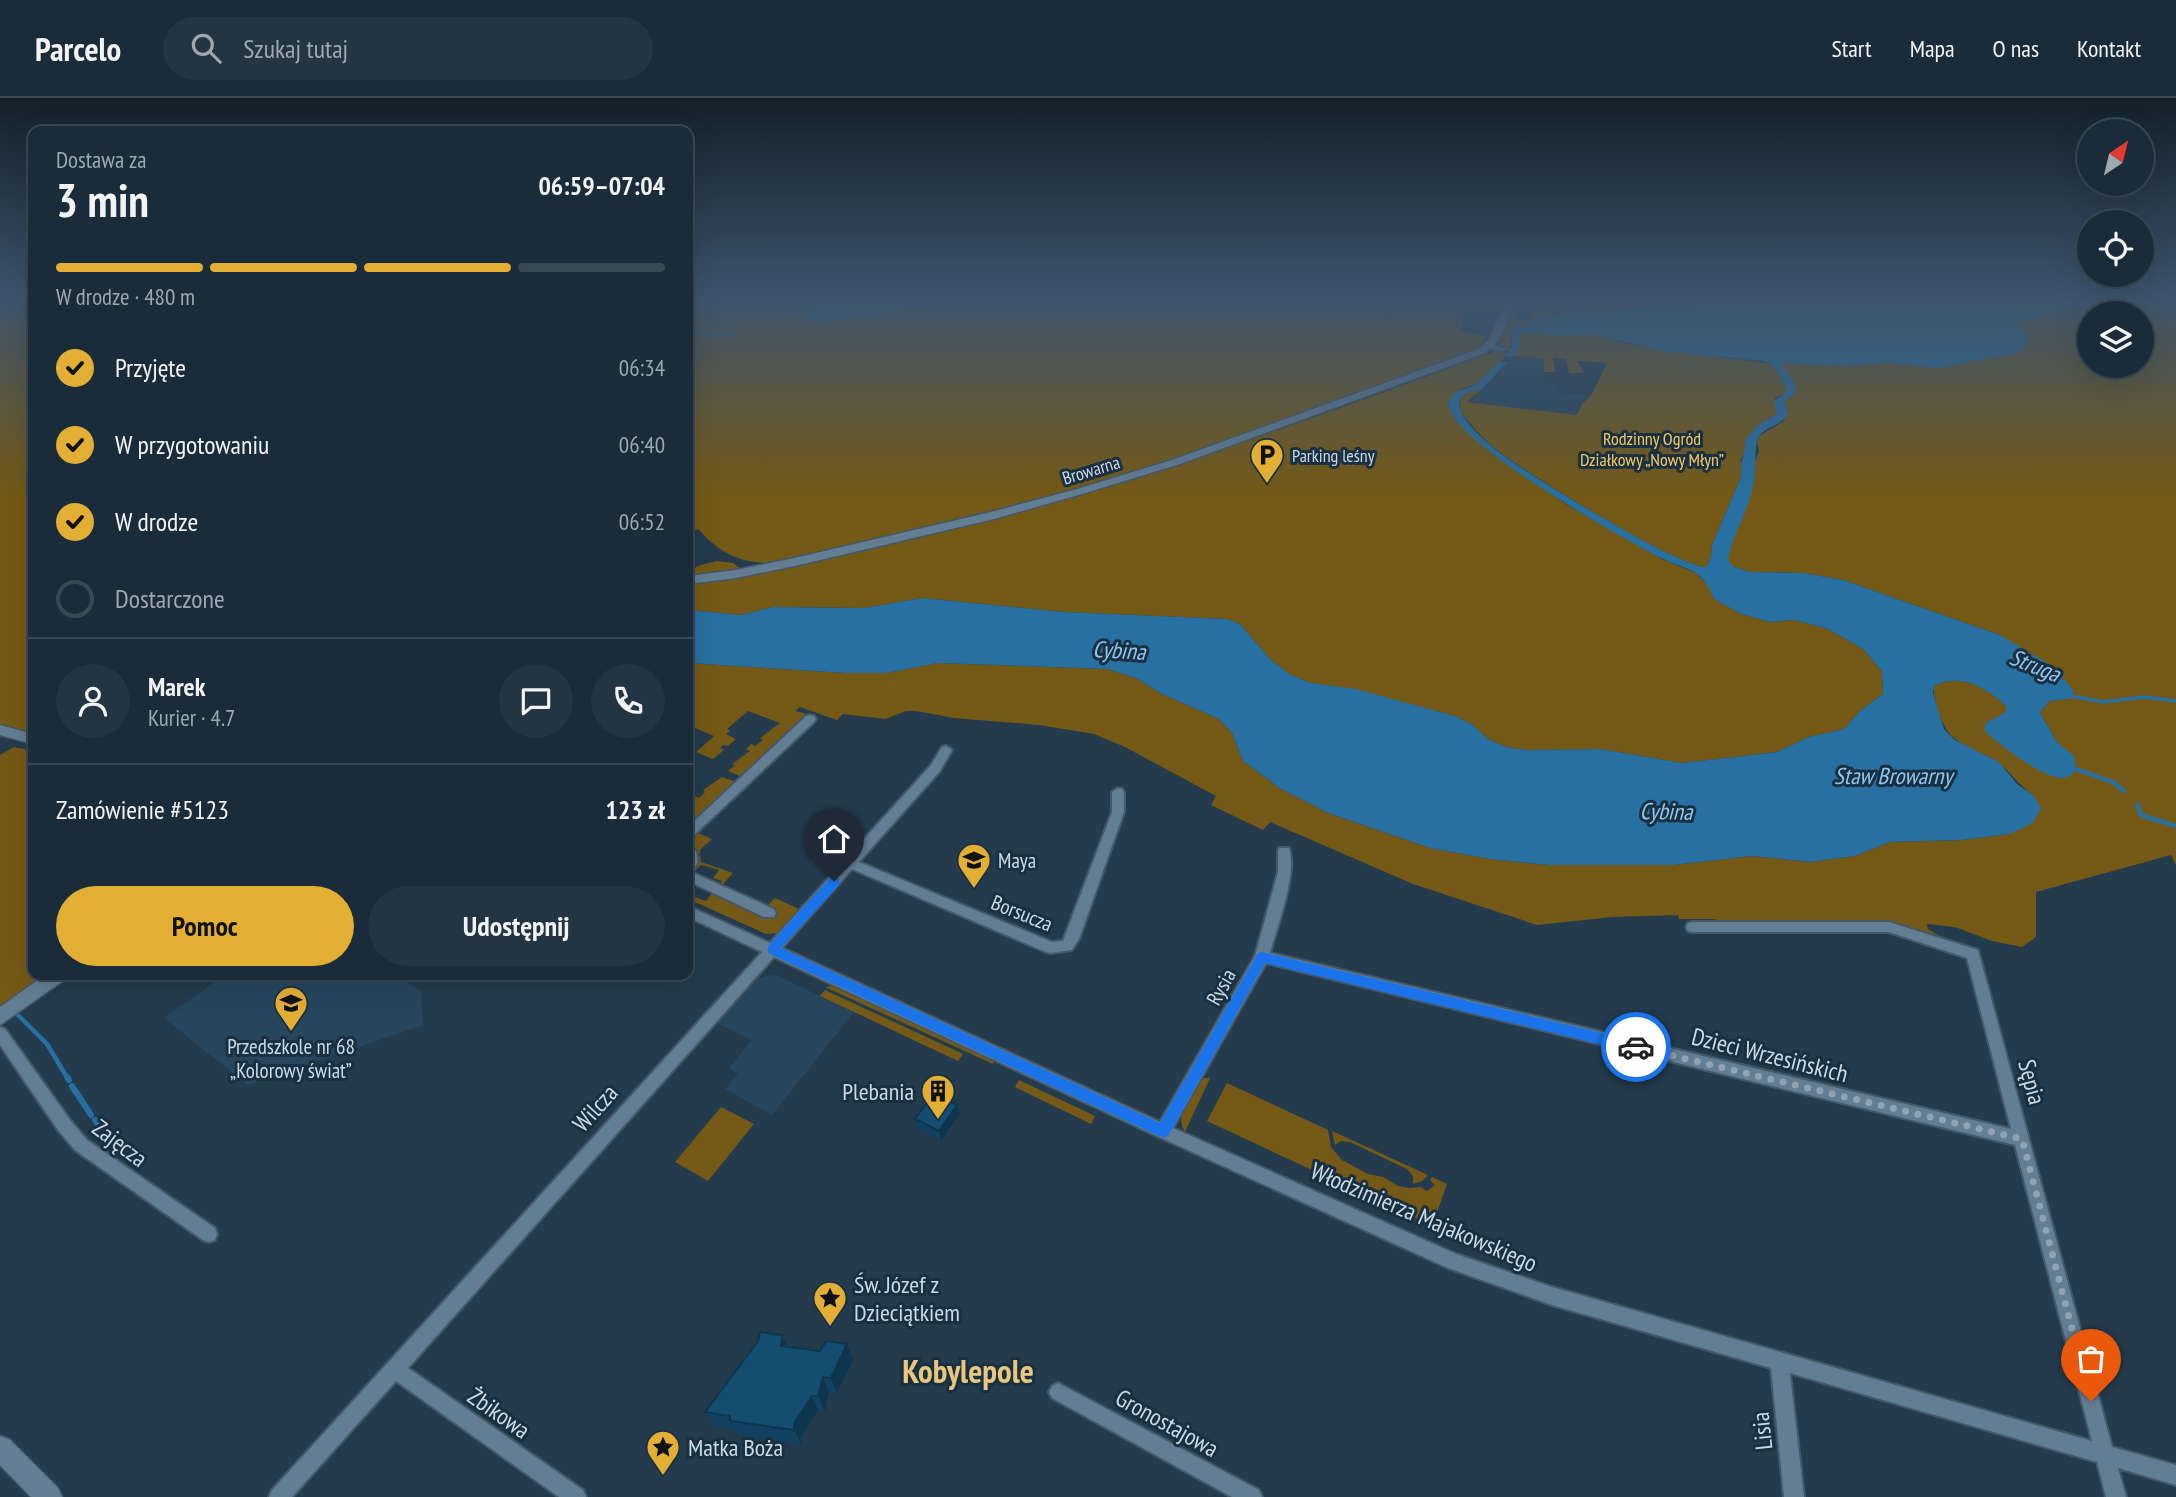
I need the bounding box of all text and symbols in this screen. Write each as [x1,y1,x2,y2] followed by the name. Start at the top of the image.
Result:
[163,17,653,80] search box
[35,27,121,70] text: Parcelo
[187,29,225,67] icon: search
[243,32,348,65] text: Szukaj tutaj
[1831,33,1872,64] text: Start
[1910,33,1955,64] text: Mapa
[1993,33,2039,64] text: O nas
[2077,33,2141,64] text: Kontakt
[2077,119,2154,196] north arrow
[2077,119,2154,378] map controls
[56,145,146,174] text: Dostawa za
[538,169,665,202] text: 06:59–07:04
[56,170,149,230] text: 3 min
[2077,210,2154,287] button: locate
[56,282,195,311] text: W drodze · 480 m
[2077,301,2154,378] button: layers
[56,349,94,387] icon: check
[115,351,186,384] text: Przyjęte
[619,353,665,382] text: 06:34
[56,426,94,464] icon: check
[1580,427,1724,471] park label: Rodzinny Ogród Działkowy „Nowy Młyn”
[115,428,269,461] text: W przygotowaniu
[619,430,665,459] text: 06:40
[1248,436,1286,485] parking icon: Parking leśny
[1292,444,1375,467] place label: Parking leśny
[1059,450,1123,490] street label: Browarna
[56,503,94,541] icon: check
[115,505,198,538] text: W drodze
[619,507,665,536] text: 06:52
[115,582,225,615] text: Dostarczone
[1092,634,1148,666] water label: Cybina
[2006,642,2066,689] water label: Struga
[56,664,130,738] button: person
[499,664,573,738] button: chat
[591,664,665,738] button: phone
[148,670,205,703] text: Marek
[148,703,235,732] text: Kurier · 4.7
[1834,761,1955,790] water label: Staw Browarny
[56,793,229,826] text: Zamówienie #5123
[606,793,665,826] text: 123 zł
[1639,796,1694,826] water label: Cybina
[804,809,864,881] pin
[815,820,853,858] icon: home
[955,841,993,890] school or university icon: Maya
[998,847,1036,874] place label: Maya
[56,886,354,966] button: Pomoc
[368,886,665,966] button: Udostępnij
[987,888,1057,938] street label: Borsucza
[1200,964,1242,1010] street label: Rysia
[272,984,310,1033] school or university icon: Przedszkole nr 68 „Kolorowy świat”
[1601,1012,1671,1082] courier
[1689,1021,1851,1089] street label: Dzieci Wrzesińskich
[1617,1028,1655,1066] icon: car
[227,1033,355,1084] place label: Przedszkole nr 68 „Kolorowy świat”
[2011,1056,2053,1108] street label: Sępia
[919,1072,957,1121] building icon: Plebania
[842,1076,914,1107] place label: Plebania
[566,1078,624,1138] street label: Wilcza
[86,1112,154,1174] street label: Zajęcza
[1306,1155,1542,1279] street label: Włodzimierza Majakowskiego
[854,1269,960,1328] place label: Św. Józef z Dzieciątkiem
[811,1279,849,1328] place icon: Św. Józef z Dzieciątkiem
[2061,1329,2121,1401] pin
[2072,1340,2110,1378] icon: bag
[902,1349,1034,1392] district label: Kobylepole
[462,1380,536,1446] street label: Żbikowa
[1110,1382,1224,1464] street label: Gronostajowa
[1745,1410,1779,1452] street label: Lisia
[644,1428,682,1477] place icon: Matka Boża
[688,1432,783,1463] place label: Matka Boża

